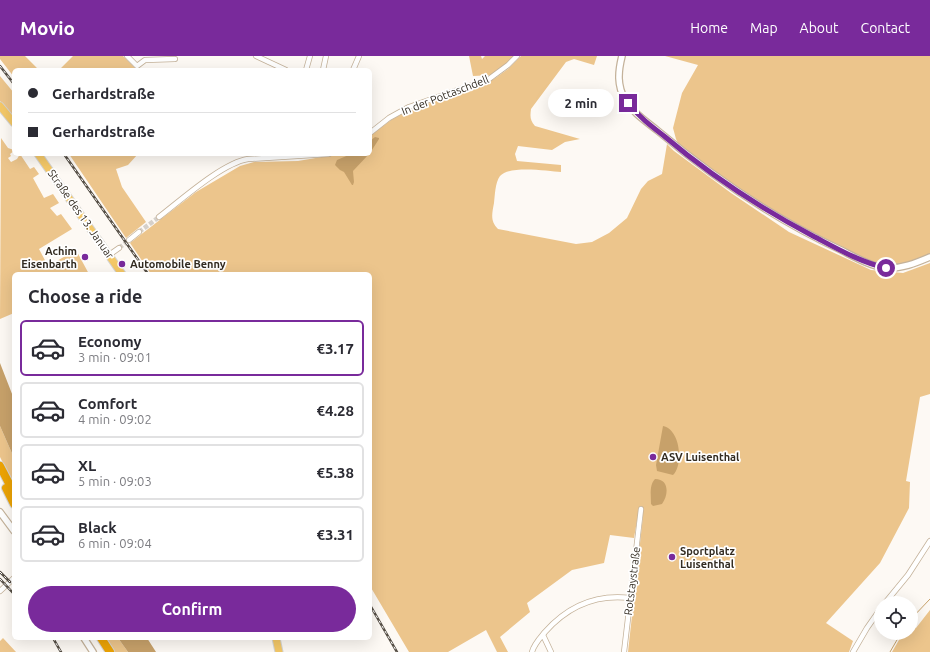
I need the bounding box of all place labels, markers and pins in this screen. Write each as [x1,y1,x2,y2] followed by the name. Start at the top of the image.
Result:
[21,245,77,270] place label: Achim Eisenbarth
[80,252,90,262] marker: Achim Eisenbarth
[130,258,226,270] place label: Automobile Benny
[117,259,127,269] marker: Automobile Benny
[661,451,740,463] place label: ASV Luisenthal
[648,452,658,462] marker: ASV Luisenthal
[680,545,735,570] place label: Sportplatz Luisenthal
[667,552,677,562] marker: Sportplatz Luisenthal

